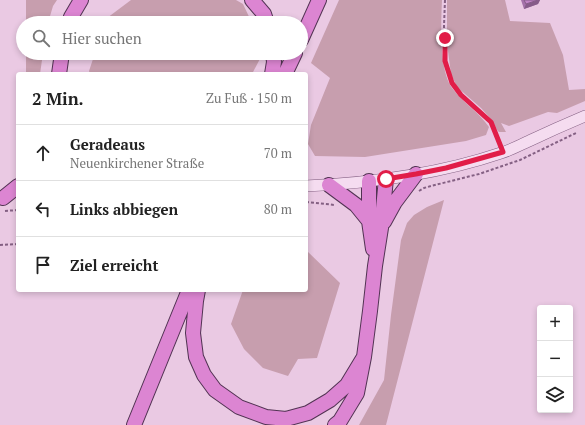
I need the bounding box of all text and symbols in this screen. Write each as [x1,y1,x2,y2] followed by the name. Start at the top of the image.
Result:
[16,16,308,60] search box
[30,27,52,49] icon: search
[62,28,142,48] text: Hier suchen
[436,29,454,47] route end
[32,87,84,110] text: 2 Min.
[206,89,292,107] text: Zu Fuß · 150 m
[70,134,145,154] text: Geradeaus
[32,142,54,164] icon: ahead
[264,144,292,162] text: 70 m
[70,154,204,172] text: Neuenkirchener Straße
[377,170,395,188] route start
[32,198,54,220] icon: left
[70,199,178,219] text: Links abbiegen
[264,200,292,218] text: 80 m
[32,254,54,276] icon: arrive
[70,255,158,275] text: Ziel erreicht
[537,305,573,413] map controls
[537,305,573,341] button: +
[537,341,573,377] button: −
[537,377,573,413] button: layers

